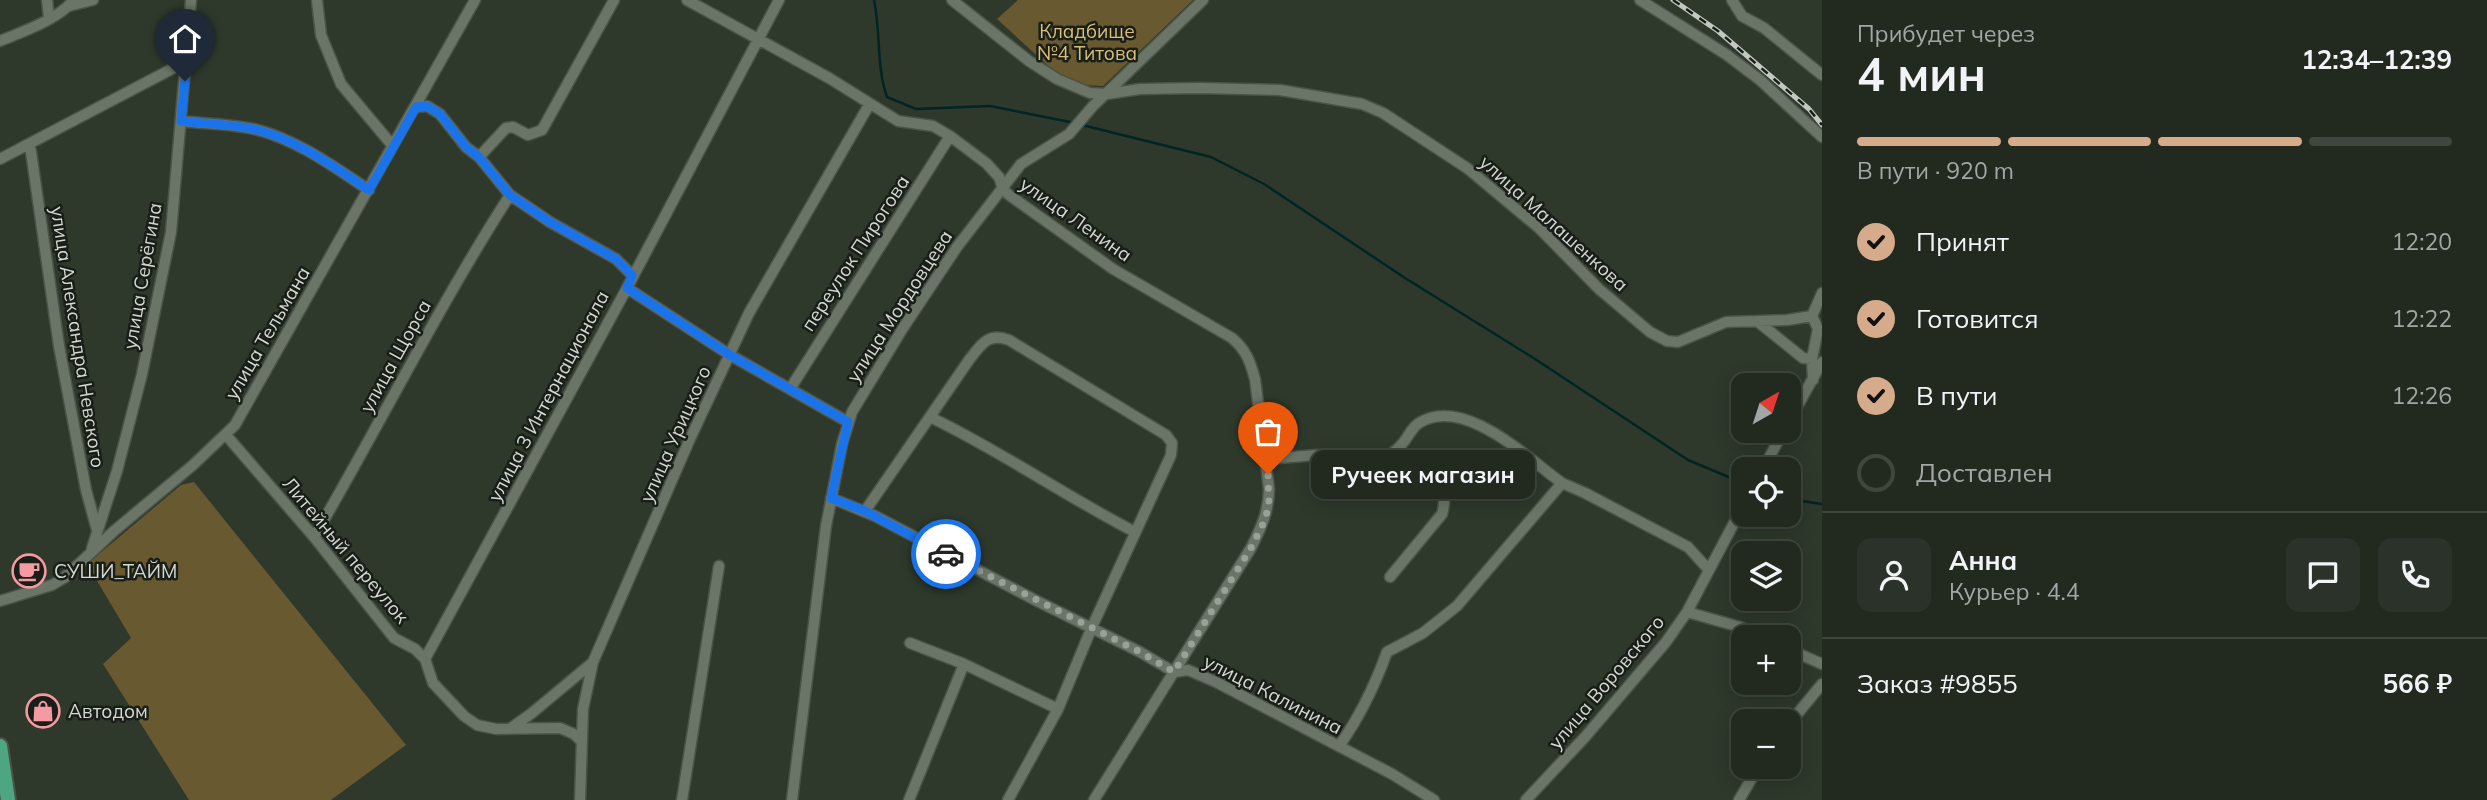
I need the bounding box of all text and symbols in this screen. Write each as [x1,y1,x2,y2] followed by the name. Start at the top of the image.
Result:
[155,9,215,81] pin
[1037,19,1137,65] park label: Кладбище №4 Титова
[1857,19,2035,48] text: Прибудет через
[166,20,204,58] icon: home
[2301,43,2452,76] text: 12:34–12:39
[1857,45,1986,103] text: 4 мин
[1475,150,1633,296] street label: улица Малашенкова
[1857,156,2014,185] text: В пути · 920 m
[796,171,914,335] street label: переулок Пирогова
[1015,172,1137,266] street label: улица Ленина
[117,201,167,351] street label: улица Серёгина
[45,205,111,469] street label: улица Александра Невского
[1857,223,1895,261] icon: check
[841,225,957,387] street label: улица Мордовцева
[1916,225,2009,258] text: Принят
[2392,227,2452,256] text: 12:20
[219,262,315,404] street label: улица Тельмана
[482,286,614,506] street label: улица 3 Интернационала
[354,295,436,417] street label: улица Щорса
[1857,300,1895,338] icon: check
[1916,302,2039,335] text: Готовится
[2392,304,2452,333] text: 12:22
[634,362,716,506] street label: улица Урицкого
[1731,373,1801,443] north arrow
[1731,373,1801,779] map controls
[1857,377,1895,415] icon: check
[1916,379,1997,412] text: В пути
[2392,381,2452,410] text: 12:26
[1238,402,1298,474] pin
[1249,413,1287,451] icon: bag
[1310,449,1534,498] callout: Ручеек магазин
[1916,456,2053,489] text: Доставлен
[1731,457,1801,527] button: locate
[1331,460,1515,489] text: Ручеек магазин
[278,472,415,629] street label: Литейный переулок
[911,519,981,589] courier
[927,535,965,573] icon: car
[1857,538,1931,612] button: person
[2286,538,2360,612] button: chat
[2378,538,2452,612] button: phone
[1731,541,1801,611] button: layers
[1949,544,2017,577] text: Анна
[10,552,48,590] cafe icon: СУШИ_ТАЙМ
[54,559,177,583] place label: СУШИ_ТАЙМ
[1949,577,2080,606] text: Курьер · 4.4
[1543,610,1669,754] street label: улица Воровского
[1731,625,1801,695] button: +
[1200,649,1346,739] street label: улица Калинина
[1857,667,2018,700] text: Заказ #9855
[2382,667,2452,700] text: 566 ₽
[24,692,62,730] shop icon: Автодом
[68,699,148,723] place label: Автодом
[1731,709,1801,779] button: −

